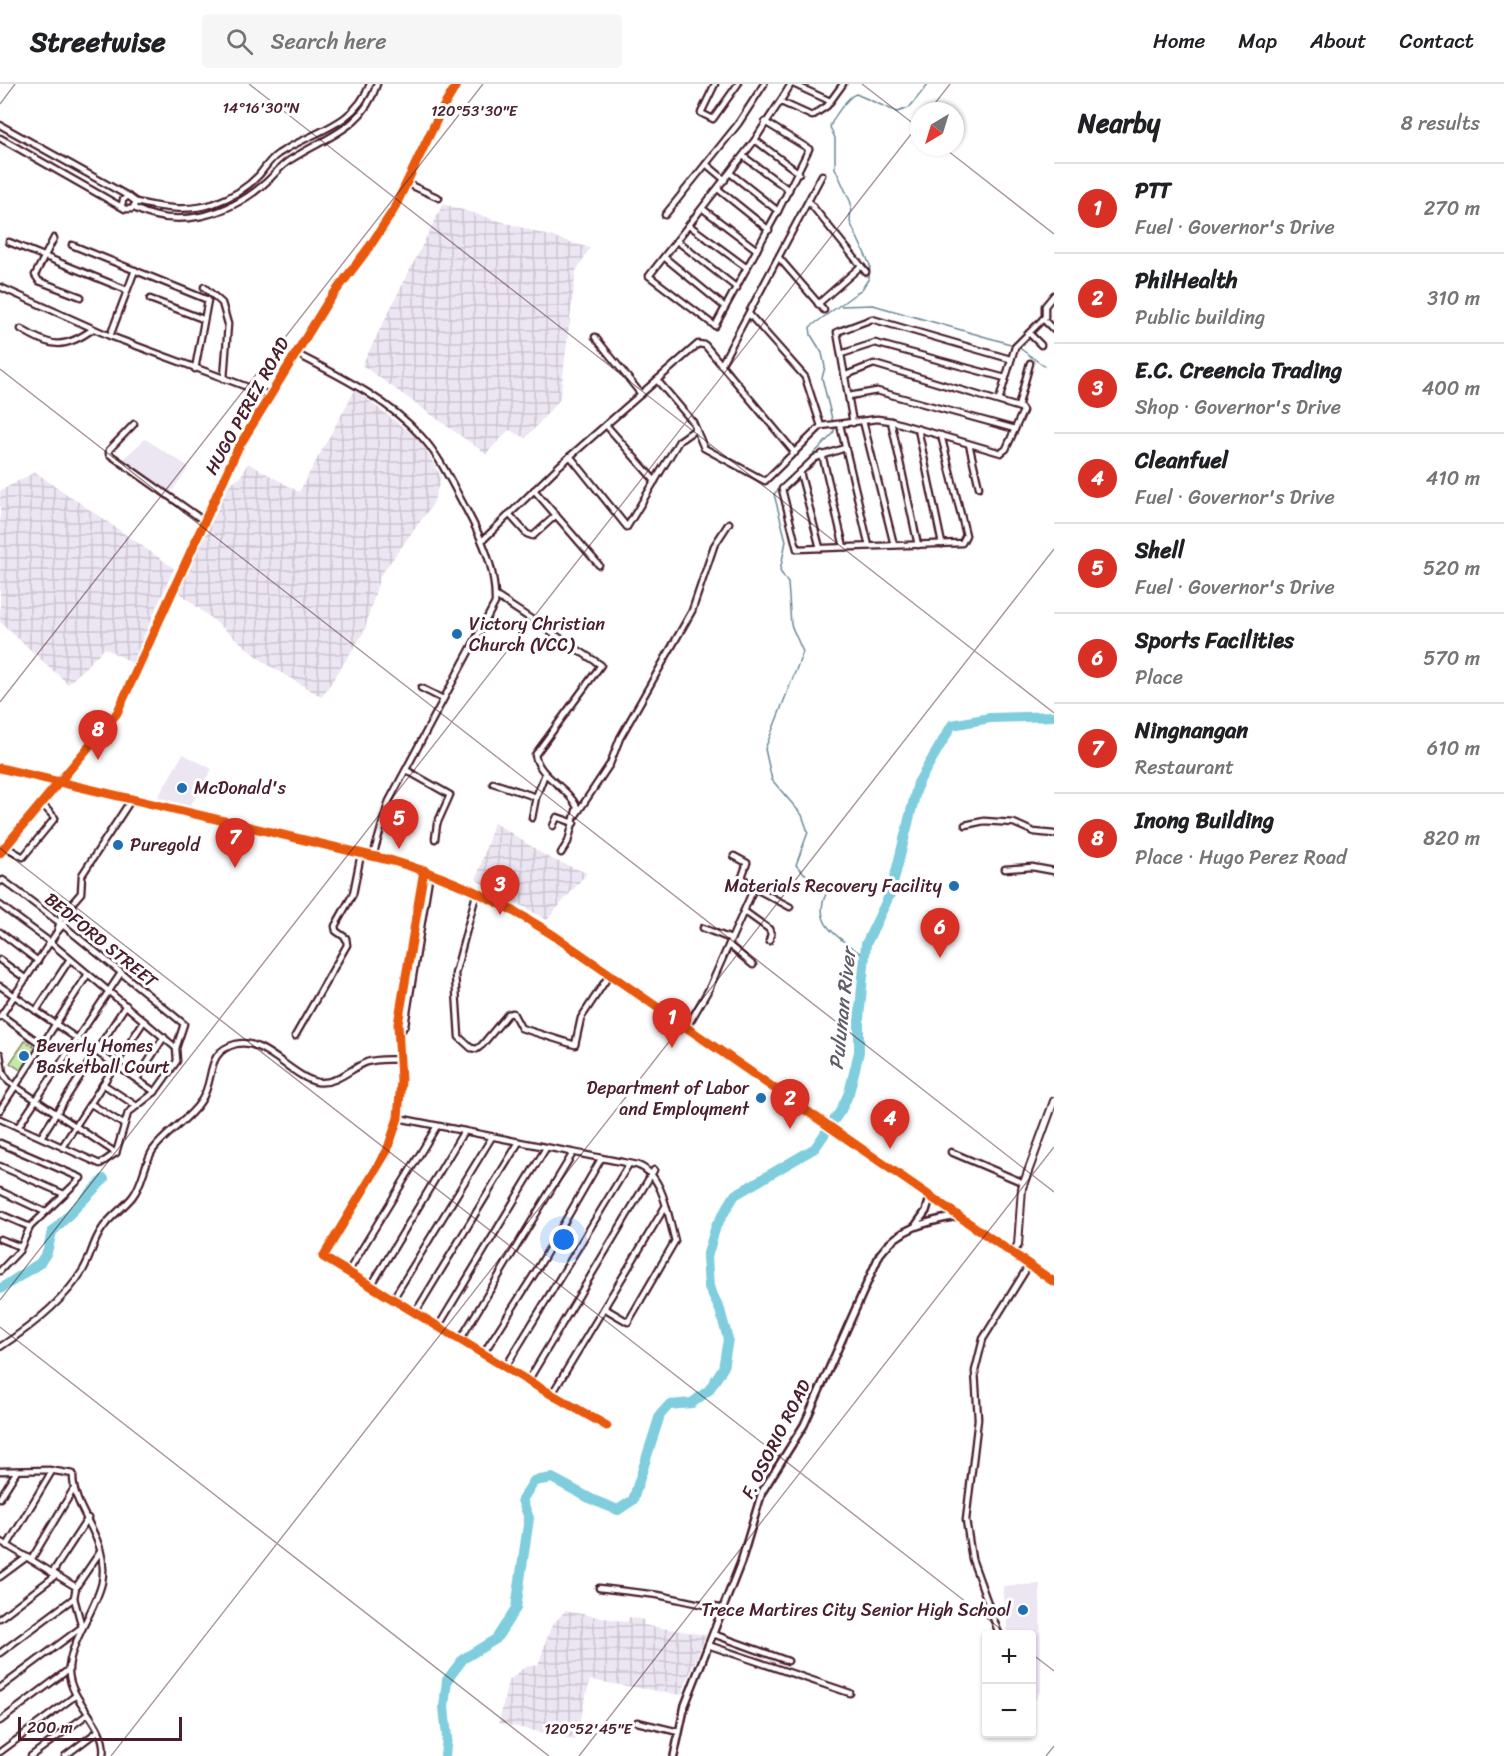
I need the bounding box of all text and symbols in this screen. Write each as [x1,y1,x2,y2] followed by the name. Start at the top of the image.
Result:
[202,14,622,68] search box
[30,17,166,66] text: Streetwise
[271,22,387,61] text: Search here
[1153,22,1205,60] text: Home
[1238,22,1277,60] text: Map
[1310,22,1367,60] text: About
[1400,22,1474,60] text: Contact
[223,25,256,58] icon: search
[222,95,300,121] text: 14°16'30"N
[431,98,519,124] text: 120°53'30"E
[1078,100,1160,146] text: Nearby
[910,102,964,156] north arrow
[1401,106,1480,141] text: 8 results
[1135,171,1171,210] text: PTT
[1093,191,1102,226] text: 1
[1424,191,1480,226] text: 270 m
[1135,210,1335,245] text: Fuel · Governor's Drive
[1135,261,1238,300] text: PhilHealth
[1092,281,1103,316] text: 2
[1427,281,1480,316] text: 310 m
[1135,300,1265,335] text: Public building
[196,331,298,481] street label: HUGO PEREZ ROAD
[1135,351,1342,390] text: E.C. Creencia Trading
[1092,371,1103,406] text: 3
[1422,371,1480,406] text: 400 m
[1135,390,1341,425] text: Shop · Governor's Drive
[1135,441,1228,480] text: Cleanfuel
[1091,461,1104,496] text: 4
[1426,461,1480,496] text: 410 m
[1135,480,1335,515] text: Fuel · Governor's Drive
[1135,531,1184,570] text: Shell
[1091,551,1104,586] text: 5
[1423,551,1480,586] text: 520 m
[1135,570,1335,605] text: Fuel · Governor's Drive
[469,608,605,661] place label: Victory Christian Church (VCC)
[1135,621,1294,660] text: Sports Facilities
[450,627,464,641] marker: Victory Christian Church (VCC)
[1092,641,1103,676] text: 6
[1423,641,1480,676] text: 570 m
[1135,660,1183,695] text: Place
[78,710,118,760] pin: 8
[1135,711,1248,750] text: Ningnangan
[1092,731,1103,766] text: 7
[1427,731,1480,766] text: 610 m
[1135,750,1234,785] text: Restaurant
[194,772,287,804] place label: McDonald's
[175,781,189,795] marker: McDonald's
[380,800,418,849] pin: 5
[1135,801,1274,840] text: Inong Building
[216,818,254,868] pin: 7
[1091,821,1104,856] text: 8
[1423,821,1480,856] text: 820 m
[130,829,201,861] place label: Puregold
[111,838,125,852] marker: Puregold
[1135,840,1346,875] text: Place · Hugo Perez Road
[480,866,520,915] pin: 3
[725,870,943,902] place label: Materials Recovery Facility
[947,879,961,893] marker: Materials Recovery Facility
[37,884,166,997] street label: BEDFORD STREET
[920,908,960,958] pin: 6
[819,943,867,1071] water label: Pulunan River
[652,998,692,1048] pin: 1
[36,1030,170,1083] place label: Beverly Homes Basketball Court
[17,1049,31,1063] marker: Beverly Homes Basketball Court
[587,1072,751,1125] place label: Department of Labor and Employment
[770,1080,810,1129] pin: 2
[754,1091,768,1105] marker: Department of Labor and Employment
[870,1100,910,1149] pin: 4
[549,1225,578,1254] your location
[732,1373,820,1504] street label: F. OSORIO ROAD
[701,1594,1012,1626] place label: Trece Martires City Senior High School
[1016,1603,1030,1617] marker: Trece Martires City Senior High School
[982,1630,1036,1738] map controls
[982,1630,1036,1684] button: +
[982,1684,1036,1738] button: −
[27,1713,73,1742] text: 200 m
[18,1714,182,1742] scale bar
[544,1716,633,1742] text: 120°52'45"E

